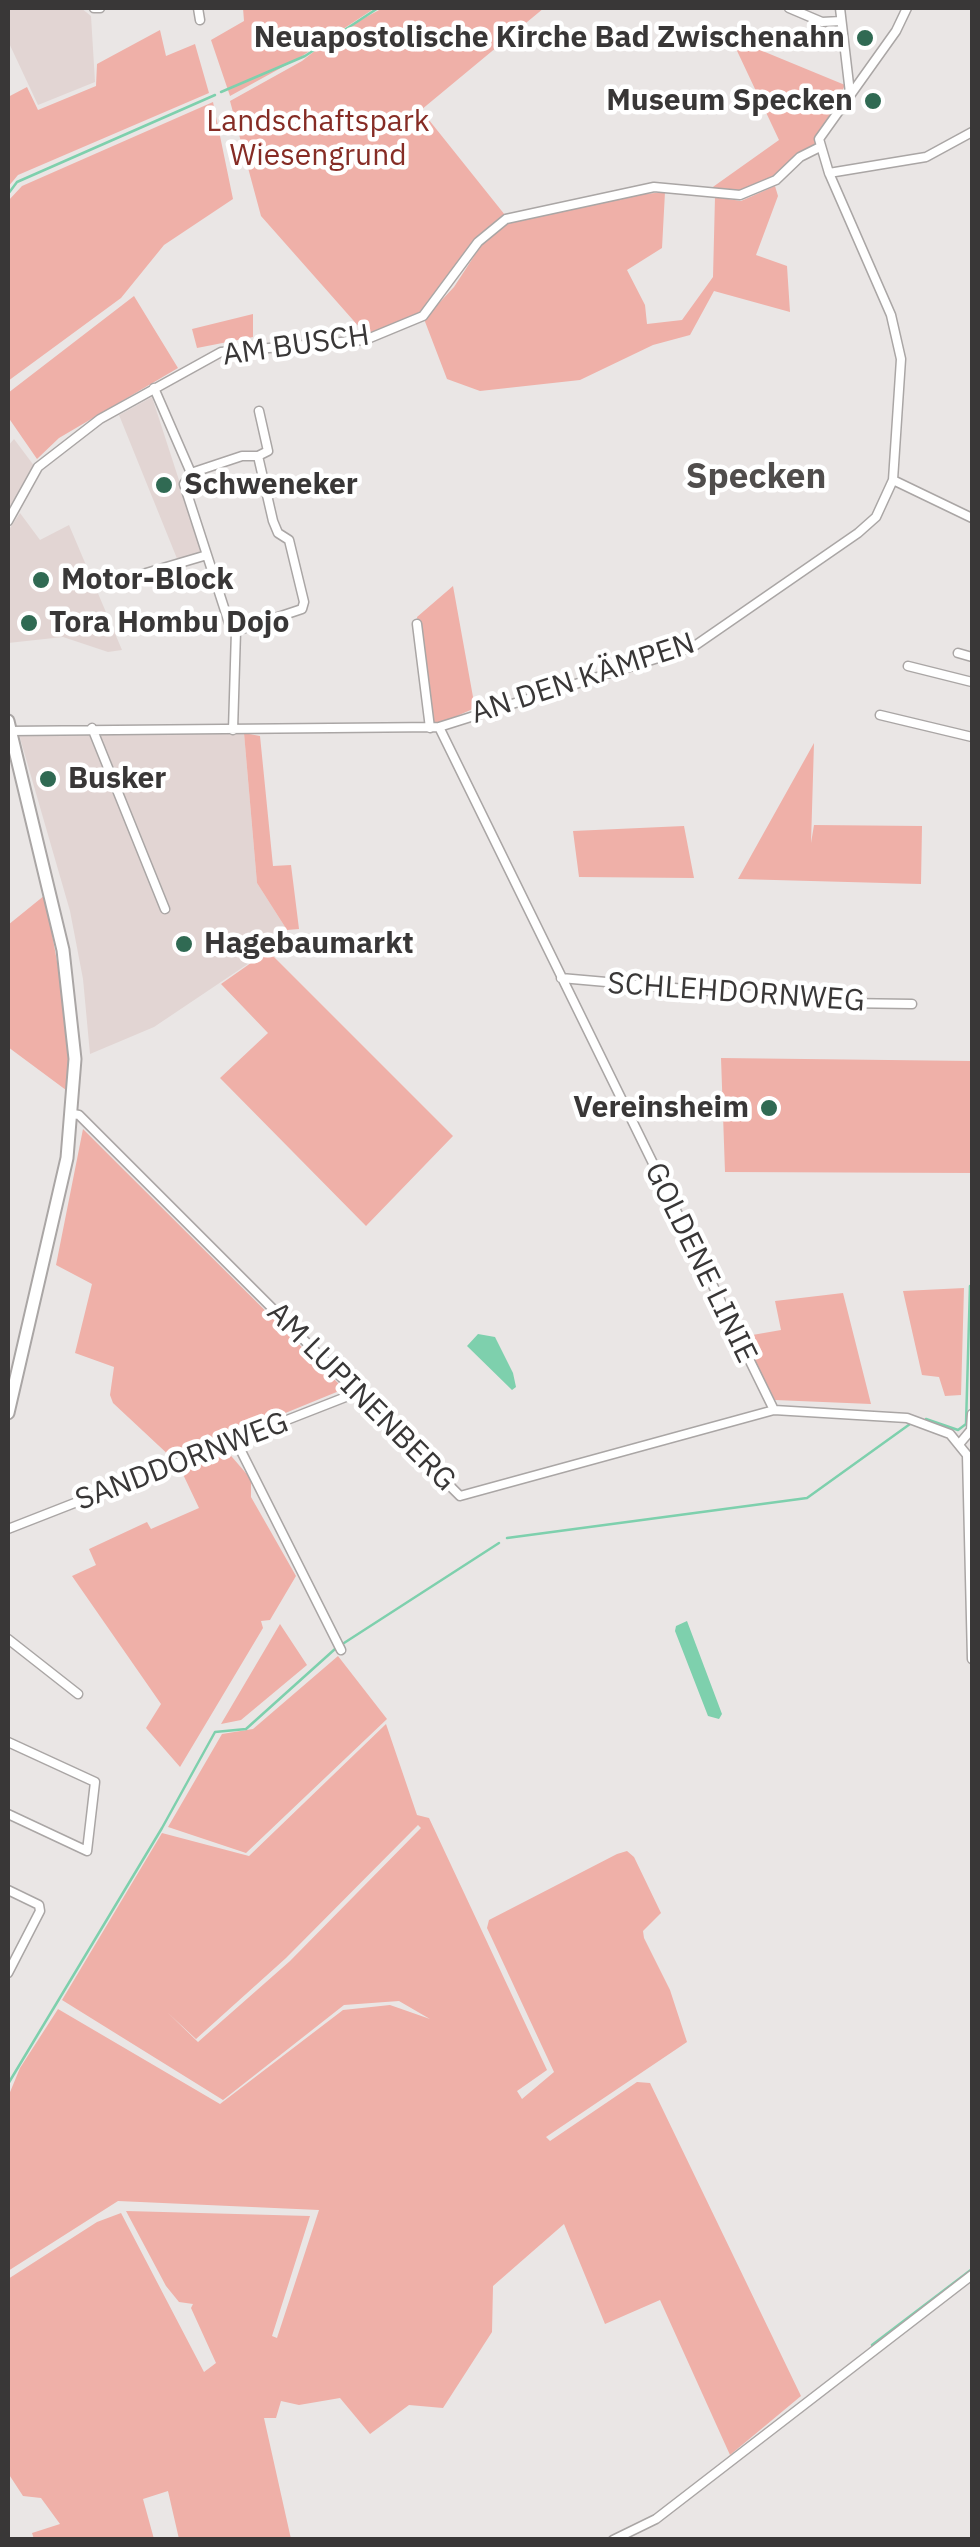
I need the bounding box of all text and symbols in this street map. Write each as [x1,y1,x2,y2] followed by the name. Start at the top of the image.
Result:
[254,20,845,56] place label: Neuapostolische Kirche Bad Zwischenahn
[854,27,876,49] marker: Neuapostolische Kirche Bad Zwischenahn
[606,83,853,119] place label: Museum Specken
[862,90,884,112] marker: Museum Specken
[206,104,430,174] park label: Landschaftspark Wiesengrund
[220,318,372,374] street label: AM BUSCH
[686,457,826,499] district label: Specken
[184,467,358,503] place label: Schweneker
[153,474,175,496] marker: Schweneker
[61,562,234,598] place label: Motor-Block
[30,569,52,591] marker: Motor-Block
[49,605,289,641] place label: Tora Hombu Dojo
[18,612,40,634] marker: Tora Hombu Dojo
[467,626,699,732] street label: AN DEN KÄMPEN
[68,761,166,797] place label: Busker
[37,768,59,790] marker: Busker
[204,926,414,962] place label: Hagebaumarkt
[173,933,195,955] marker: Hagebaumarkt
[606,966,866,1020] street label: SCHLEHDORNWEG
[573,1090,749,1126] place label: Vereinsheim
[758,1097,780,1119] marker: Vereinsheim
[636,1157,764,1369] street label: GOLDENE LINIE
[259,1295,463,1499] street label: AM LUPINENBERG
[71,1405,293,1519] street label: SANDDORNWEG

